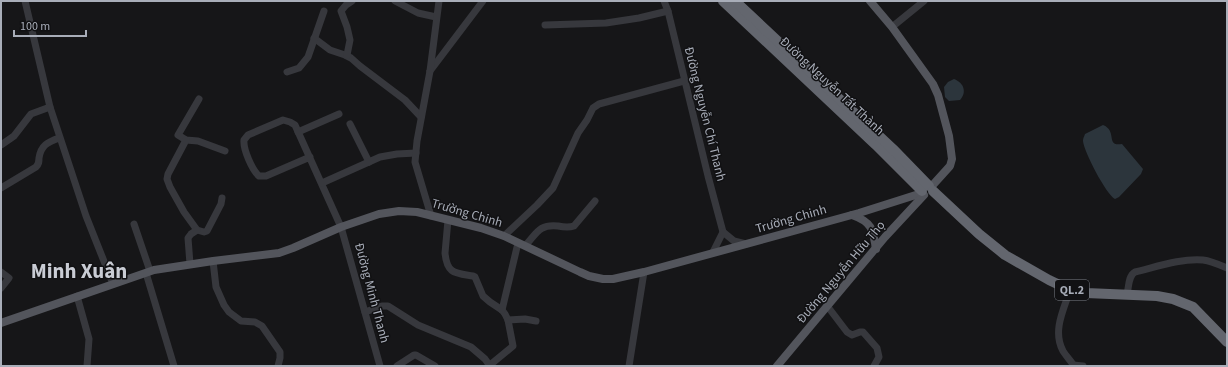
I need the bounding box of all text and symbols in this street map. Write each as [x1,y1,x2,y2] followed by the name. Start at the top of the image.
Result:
[14,12,86,38] scale bar
[20,18,50,35] text: 100 m
[776,33,888,139] street label: Đường Nguyễn Tất Thành
[680,45,730,183] street label: Đường Nguyễn Chí Thanh
[429,194,505,232] street label: Trường Chinh
[753,200,829,238] street label: Trường Chinh
[793,217,889,327] street label: Đường Nguyễn Hữu Thọ
[350,241,394,345] street label: Đường Minh Thanh
[31,256,127,286] district label: Minh Xuân
[1055,280,1089,300] road number: QL.2

